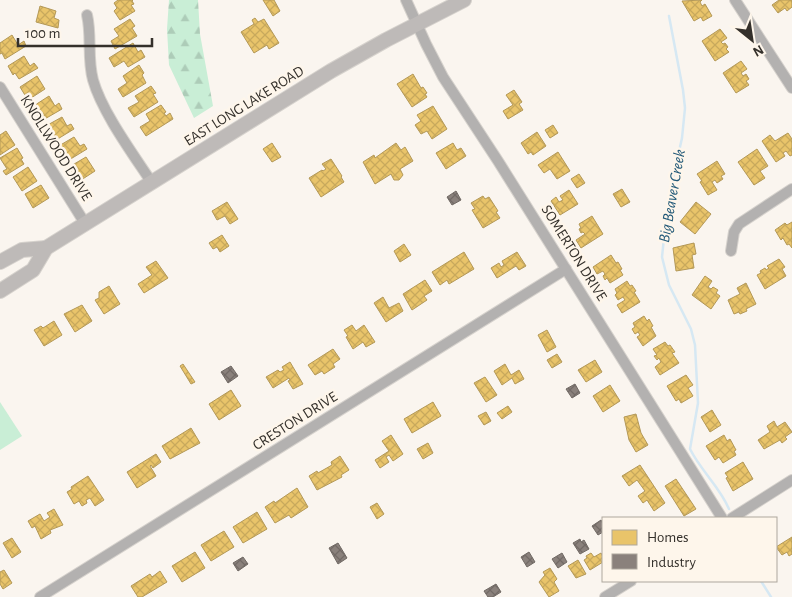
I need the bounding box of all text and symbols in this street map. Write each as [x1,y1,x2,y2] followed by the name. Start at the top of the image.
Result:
[18,15,151,47] scale bar
[727,15,777,65] north arrow
[25,26,60,41] text: 100 m
[750,42,766,59] text: N
[182,63,307,149] street label: EAST LONG LAKE ROAD
[18,93,94,203] street label: KNOLLWOOD DRIVE
[656,148,688,244] water label: Big Beaver Creek
[539,202,609,304] street label: SOMERTON DRIVE
[250,389,340,453] street label: CRESTON DRIVE
[602,517,777,582] legend
[647,530,689,545] text: Homes
[647,555,696,570] text: Industry

